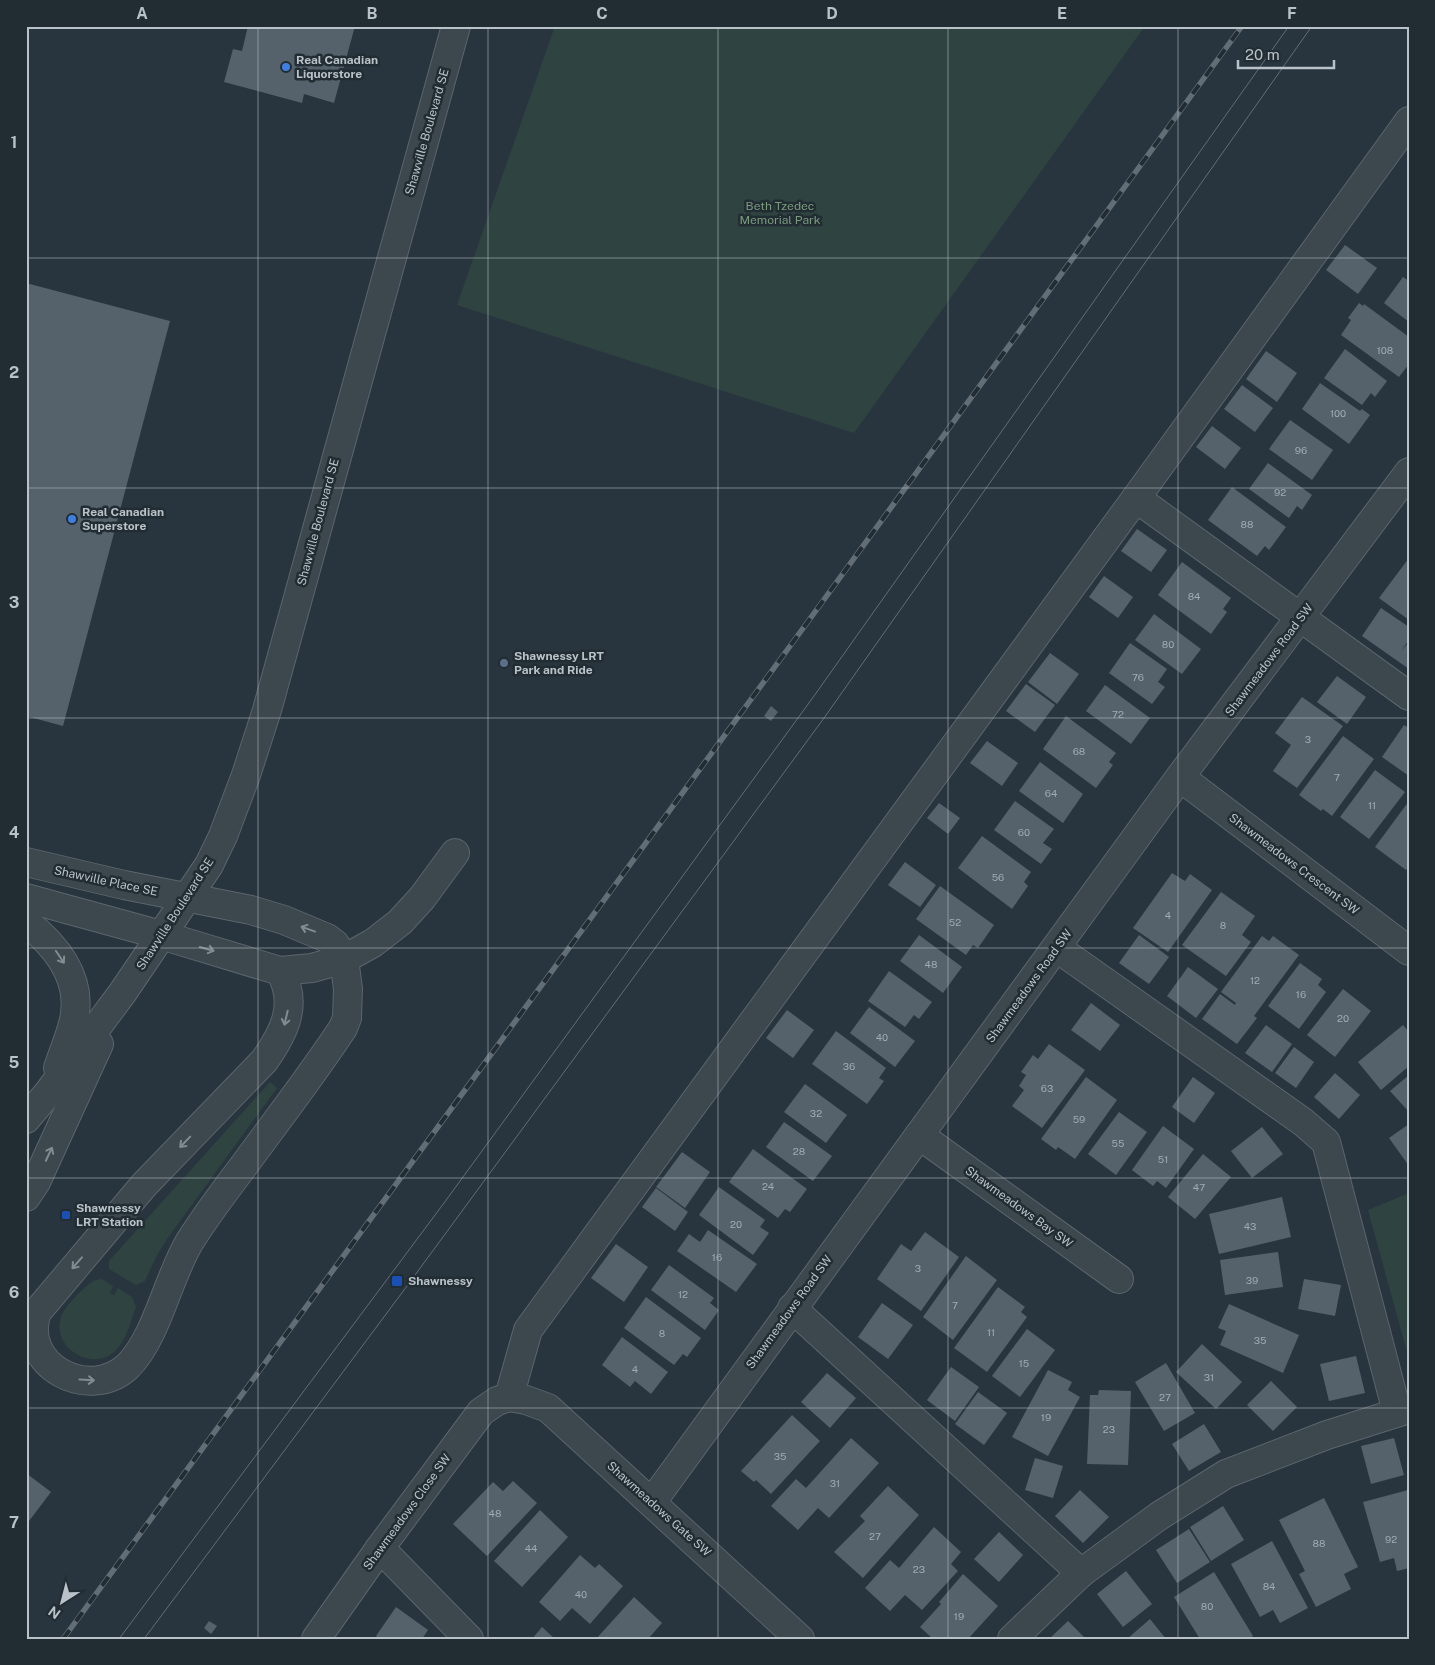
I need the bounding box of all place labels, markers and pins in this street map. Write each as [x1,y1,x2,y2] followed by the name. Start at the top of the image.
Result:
[296,53,378,81] place label: Real Canadian Liquorstore
[280,61,292,73] marker: Real Canadian Liquorstore
[82,505,164,533] place label: Real Canadian Superstore
[66,513,78,525] marker: Real Canadian Superstore
[514,649,605,677] place label: Shawnessy LRT Park and Ride
[498,657,510,669] marker: Shawnessy LRT Park and Ride
[76,1201,143,1229] place label: Shawnessy LRT Station
[60,1209,72,1221] marker: Shawnessy LRT Station
[390,1274,404,1288] marker: Shawnessy
[408,1274,473,1288] place label: Shawnessy

